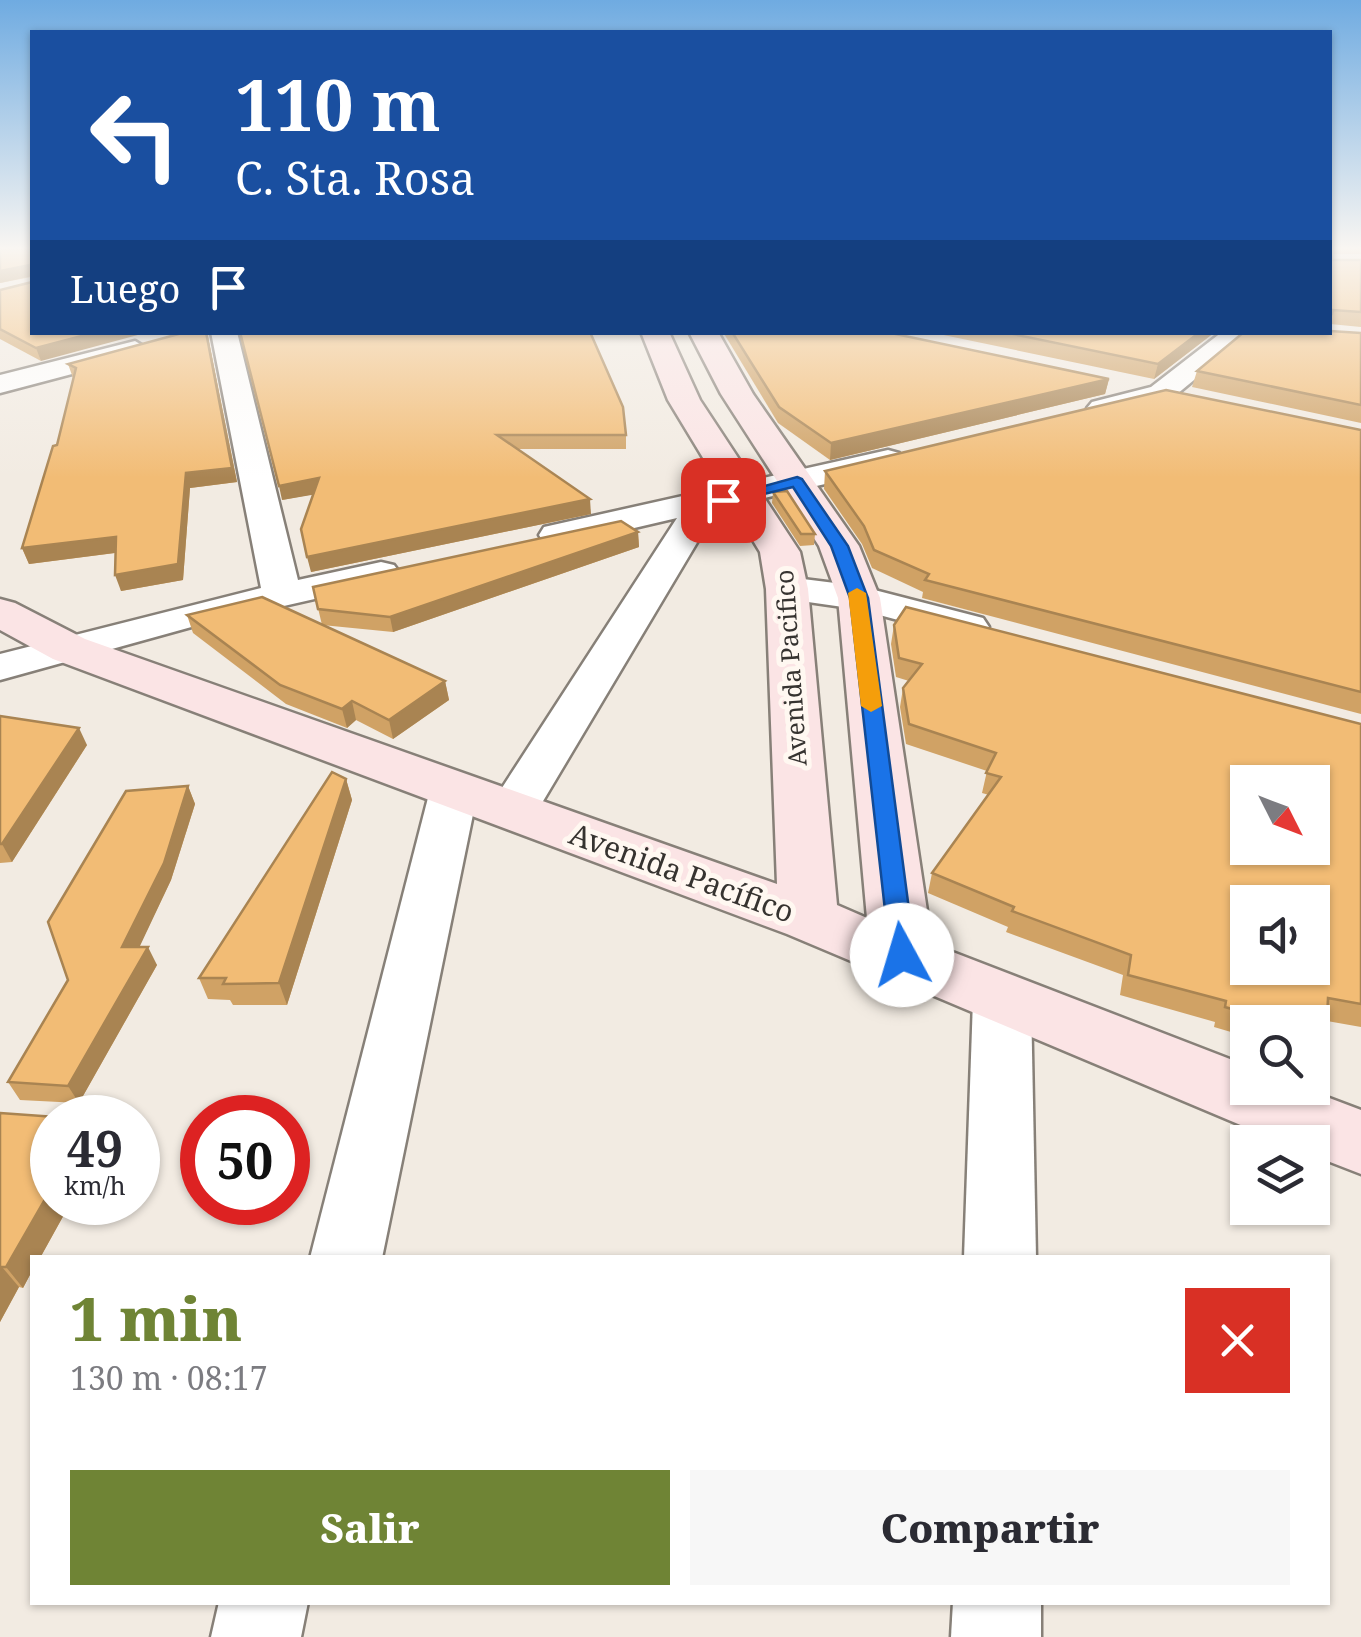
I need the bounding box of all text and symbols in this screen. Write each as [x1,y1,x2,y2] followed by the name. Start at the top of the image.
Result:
[235,56,441,152] text: 110 m
[70,70,200,200] icon: left
[235,147,475,208] text: C. Sta. Rosa
[201,260,256,315] icon: arrive
[70,262,181,314] text: Luego
[681,458,766,543] pin
[696,473,751,528] icon: arrive
[766,569,814,767] street label: Avenida Pacifico
[1230,765,1330,865] north arrow
[1230,765,1330,1225] map controls
[564,812,800,932] street label: Avenida Pacífico
[1230,885,1330,985] button: sound
[850,903,954,1007] position arrow
[1230,1005,1330,1105] button: search
[180,1095,310,1225] speed limit sign: 50
[67,1114,123,1182] text: 49
[1230,1125,1330,1225] button: layers
[64,1168,126,1202] text: km/h
[70,1277,242,1359] text: 1 min
[1185,1288,1290,1393] button: close
[70,1356,268,1399] text: 130 m · 08:17
[70,1470,670,1585] button: Salir
[690,1470,1290,1585] button: Compartir

